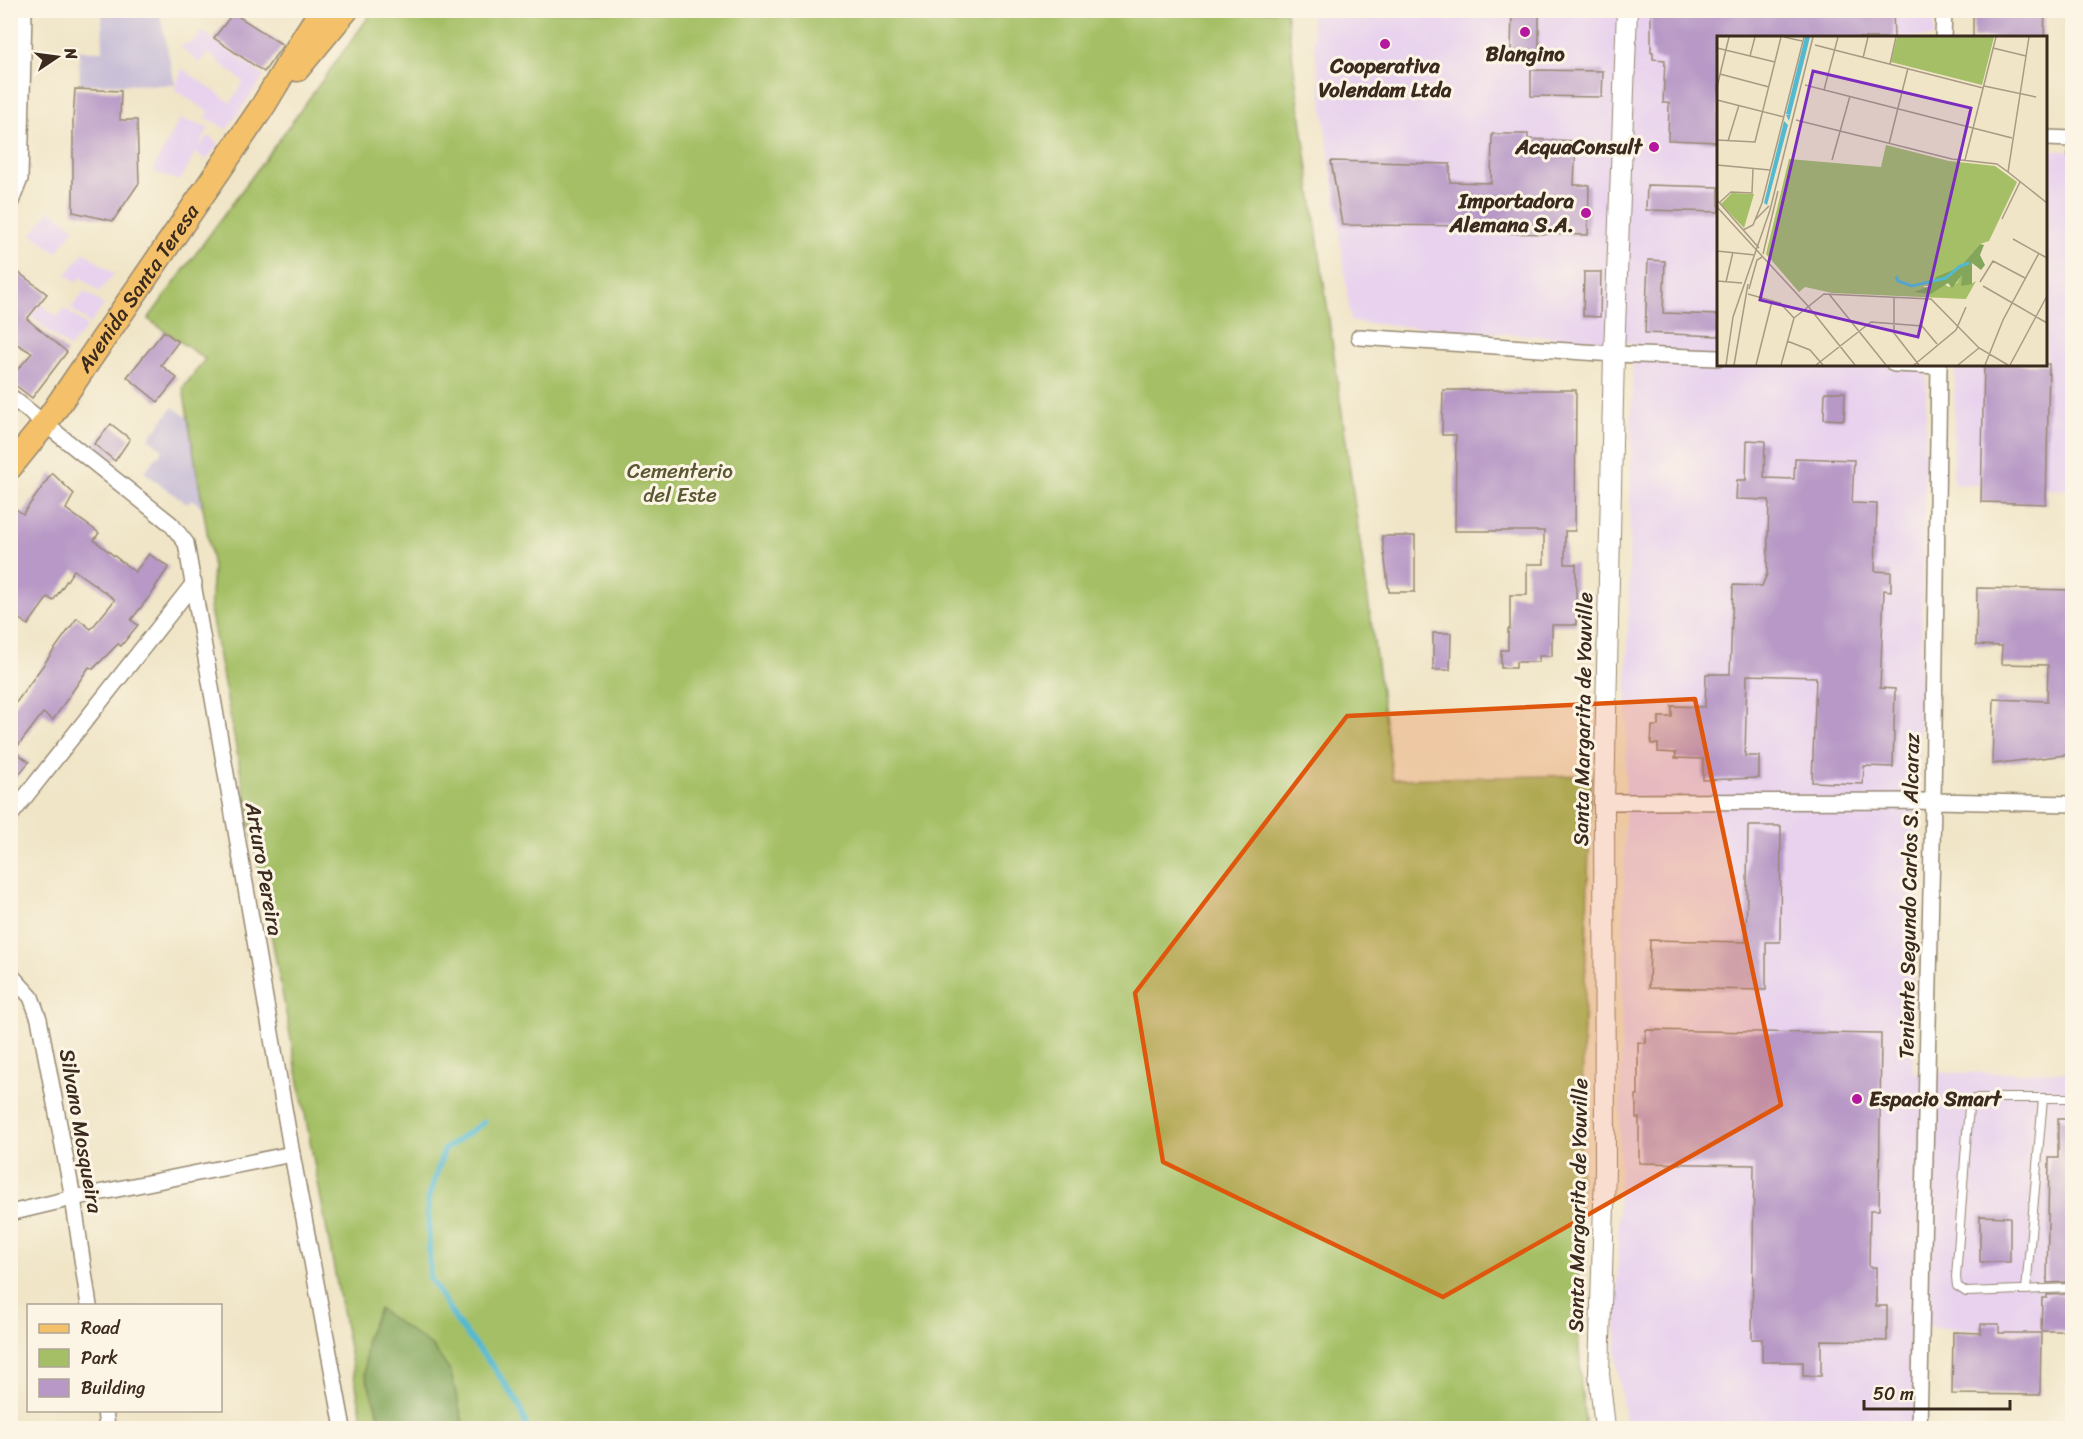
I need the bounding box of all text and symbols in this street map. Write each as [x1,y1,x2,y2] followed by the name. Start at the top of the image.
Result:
[1518,25,1532,39] marker: Blangino
[27,27,87,87] north arrow
[1485,35,1565,73] place label: Blangino
[1717,36,2047,366] inset map
[1378,37,1392,51] marker: Cooperativa Volendam Ltda
[56,44,87,63] text: N
[1318,47,1452,109] place label: Cooperativa Volendam Ltda
[1514,128,1644,166] place label: AcquaConsult
[1647,140,1661,154] marker: AcquaConsult
[1449,182,1574,244] place label: Importadora Alemana S.A.
[66,196,210,381] street label: Avenida Santa Teresa
[1579,206,1593,220] marker: Importadora Alemana S.A.
[627,452,733,514] park label: Cementerio del Este
[1562,591,1604,846] street label: Santa Margarita de Youville
[1887,732,1931,1059] street label: Teniente Segundo Carlos S. Alcaraz
[233,798,294,939] street label: Arturo Pereira
[48,1046,114,1217] street label: Silvano Mosqueira
[1557,1077,1599,1332] street label: Santa Margarita de Youville
[1869,1080,2003,1118] place label: Espacio Smart
[1850,1092,1864,1106] marker: Espacio Smart
[27,1304,222,1412] legend
[81,1312,121,1344] text: Road
[81,1342,118,1374] text: Park
[81,1372,145,1404] text: Building
[1864,1373,2010,1411] scale bar
[1873,1378,1914,1410] text: 50 m

